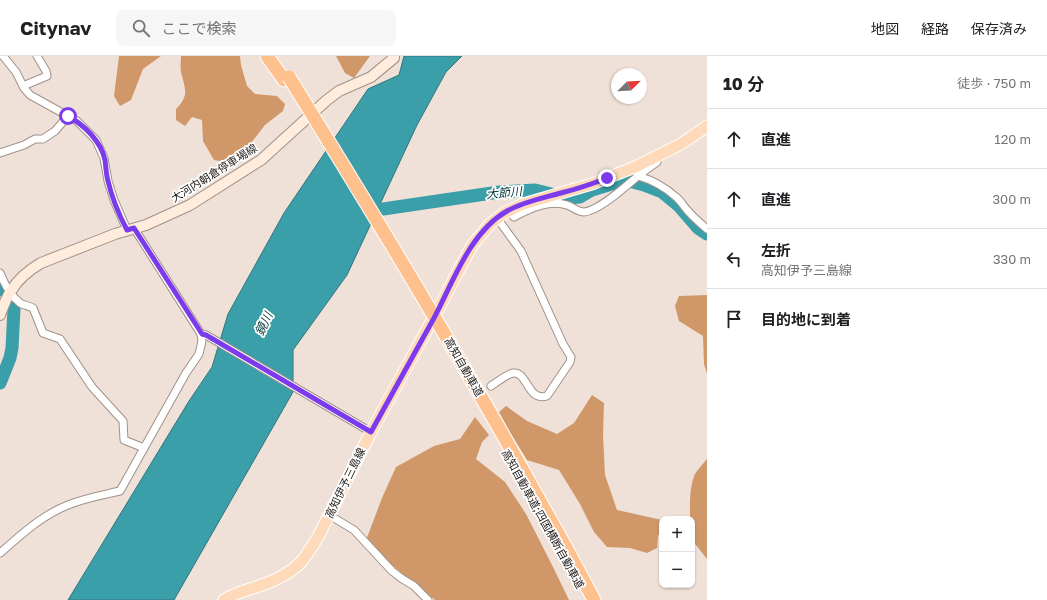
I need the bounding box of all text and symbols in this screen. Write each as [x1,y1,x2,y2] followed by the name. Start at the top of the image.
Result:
[116,10,396,46] search box
[20,16,92,39] text: Citynav
[130,17,152,39] icon: search
[162,19,237,37] text: ここで検索
[871,20,899,37] text: 地図
[921,20,949,37] text: 経路
[971,20,1027,37] text: 保存済み
[611,68,647,104] north arrow
[723,73,764,94] text: 10 分
[957,75,1031,91] text: 徒歩 · 750 m
[59,107,77,125] route start
[723,128,745,150] icon: ahead
[761,130,791,148] text: 直進
[994,131,1031,147] text: 120 m
[168,141,259,204] street label: 大河内朝倉停車場線
[598,169,616,187] route end
[485,183,525,202] water label: 大節川
[723,188,745,210] icon: ahead
[761,190,791,208] text: 直進
[993,191,1031,207] text: 300 m
[761,241,791,259] text: 左折
[723,248,745,270] icon: left
[993,251,1031,267] text: 330 m
[761,262,852,278] text: 高知伊予三島線
[252,308,276,338] water label: 鏡川
[723,308,745,330] icon: arrive
[761,310,851,328] text: 目的地に到着
[442,335,487,399] street label: 高知自動車道
[322,445,367,520] street label: 高知伊予三島線
[500,447,587,591] street label: 高知自動車道;四国横断自動車道
[659,516,695,588] map controls
[659,516,695,552] button: +
[659,552,695,588] button: −

